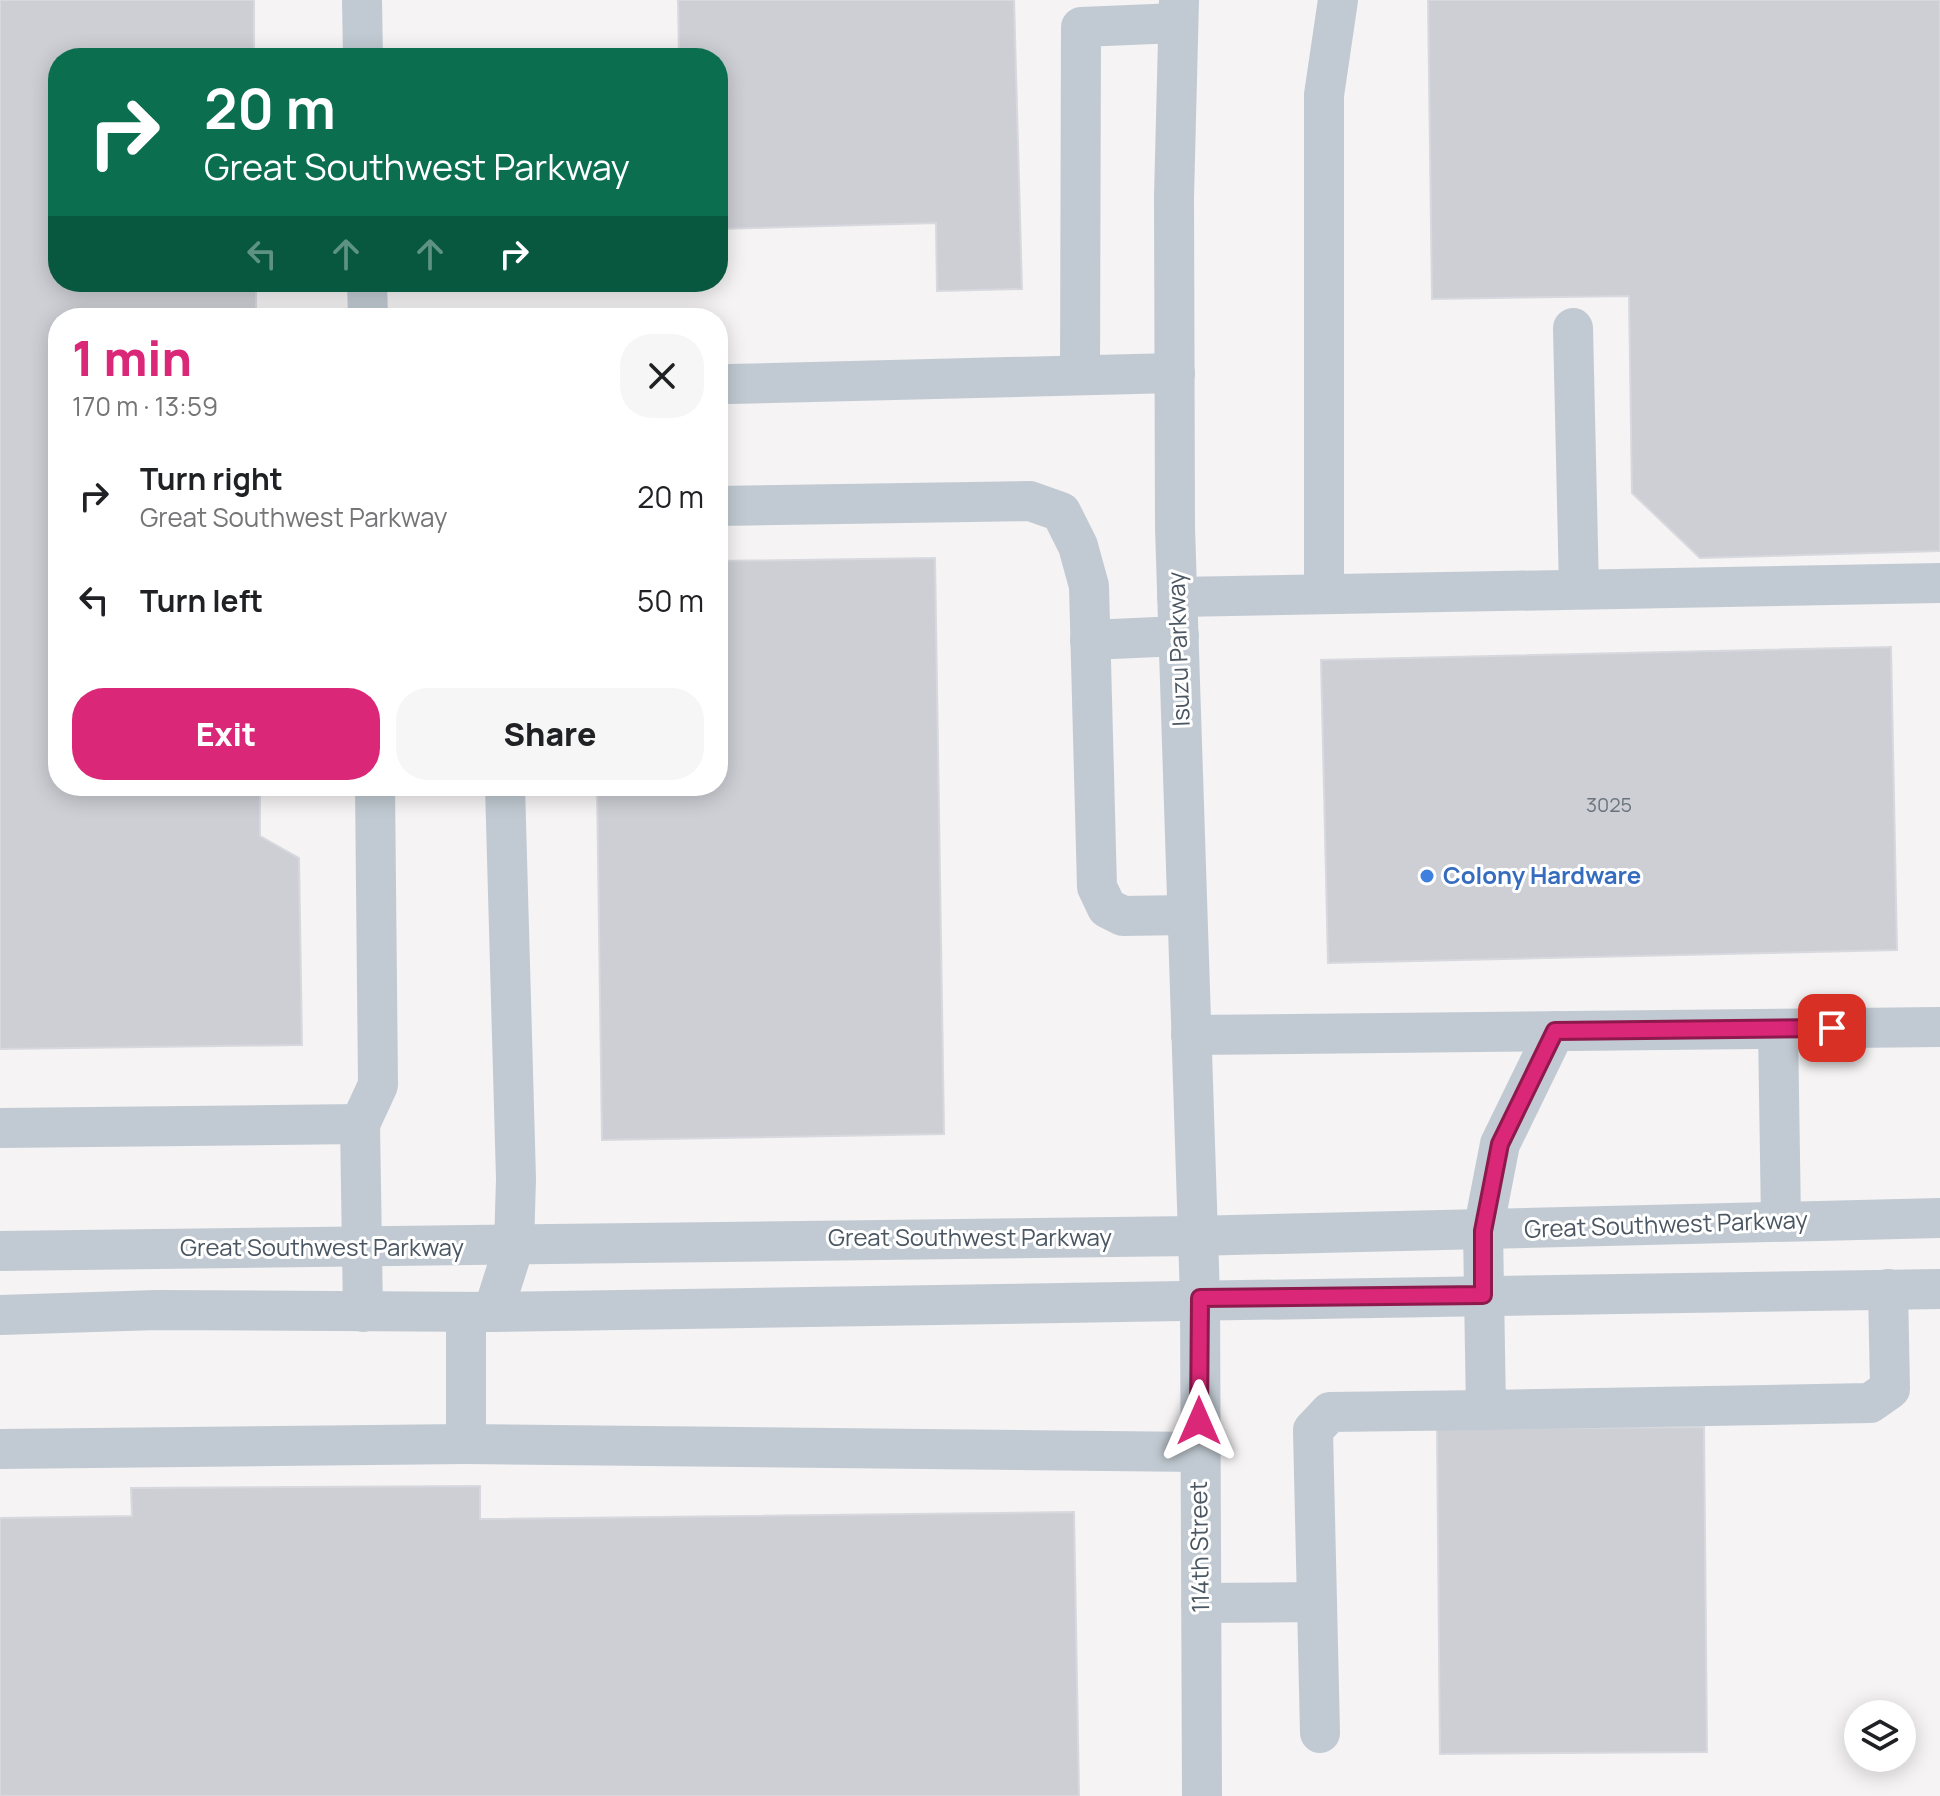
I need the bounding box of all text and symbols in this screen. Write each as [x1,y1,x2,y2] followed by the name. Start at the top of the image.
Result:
[204,69,336,146] text: 20 m
[72,80,176,184] icon: right
[204,142,630,191] text: Great Southwest Parkway
[240,232,284,276] icon: left
[324,232,368,276] icon: ahead
[408,232,452,276] icon: ahead
[492,232,536,276] icon: right
[72,325,192,390] text: 1 min
[620,334,704,418] button: close
[72,388,218,424] text: 170 m · 13:59
[140,458,283,499] text: Turn right
[72,474,116,518] icon: right
[637,476,704,517] text: 20 m
[140,499,447,535] text: Great Southwest Parkway
[1158,571,1197,727] street label: Isuzu Parkway
[72,578,116,622] icon: left
[140,580,263,621] text: Turn left
[637,580,704,621] text: 50 m
[72,688,380,780] button: Exit
[396,688,704,780] button: Share
[1586,791,1632,818] house number: 3025
[1443,858,1641,891] place label: Colony Hardware
[1418,867,1436,885] marker: Colony Hardware
[1798,994,1866,1062] pin
[1810,1006,1854,1050] icon: arrive
[1524,1202,1809,1245] street label: Great Southwest Parkway
[828,1220,1112,1253] street label: Great Southwest Parkway
[180,1230,464,1263] street label: Great Southwest Parkway
[1157,1379,1241,1463] position arrow
[1181,1481,1216,1613] street label: 114th Street
[1844,1700,1916,1772] map controls
[1844,1700,1916,1772] button: layers

